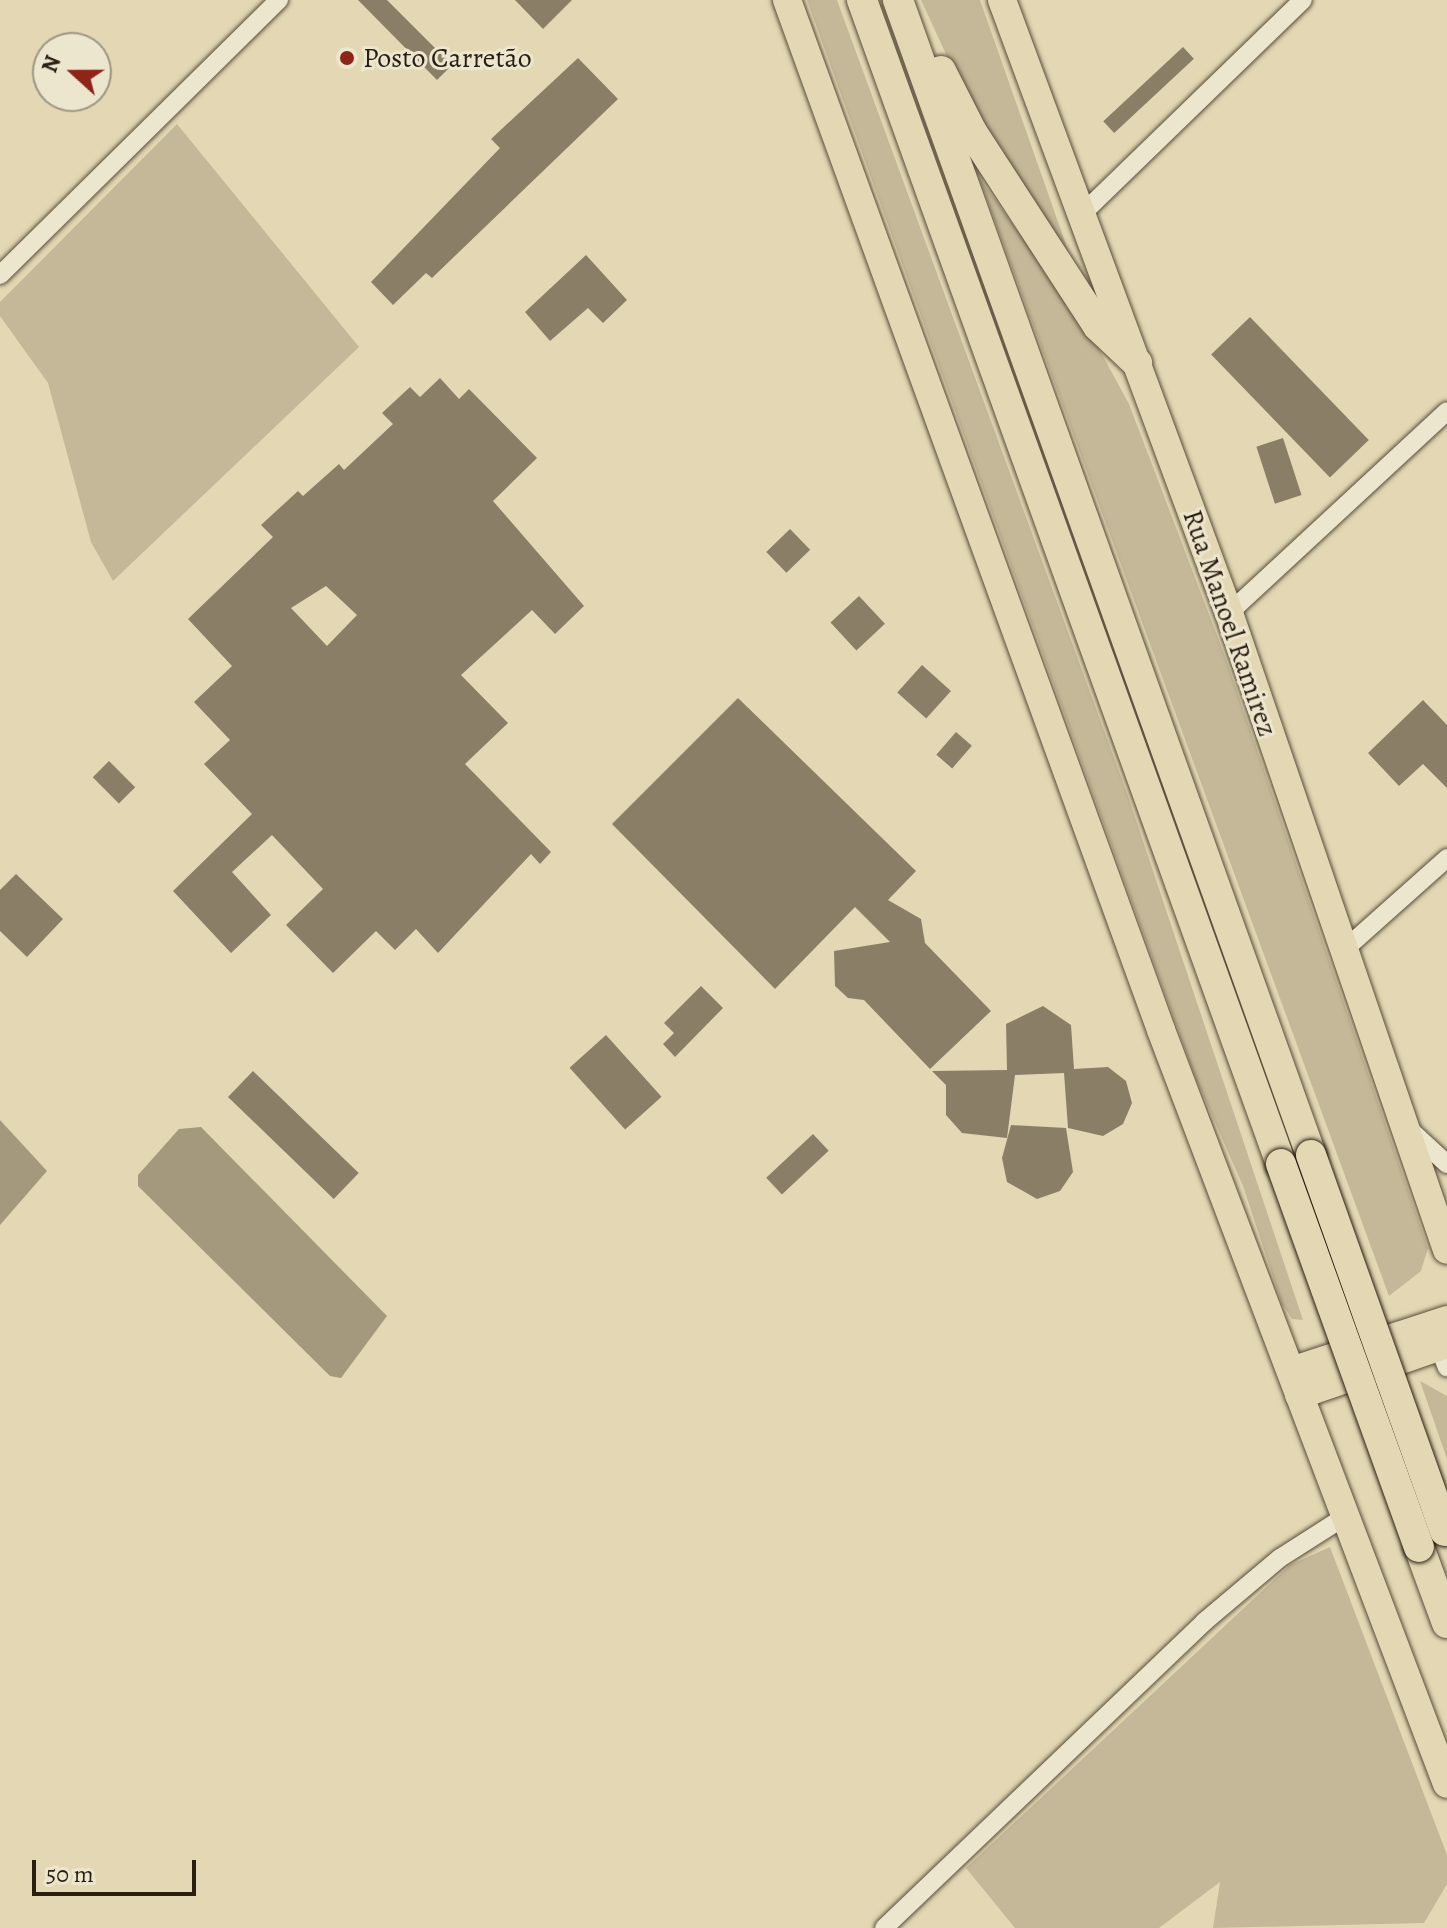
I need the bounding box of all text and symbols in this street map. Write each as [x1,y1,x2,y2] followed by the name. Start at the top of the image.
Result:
[32,32,112,112] north arrow
[363,41,532,75] place label: Posto Carretão
[338,49,356,67] marker: Posto Carretão
[35,51,68,77] text: N
[1175,505,1285,741] street label: Rua Manoel Ramirez
[36,1844,200,1894] scale bar
[46,1858,94,1890] text: 50 m

